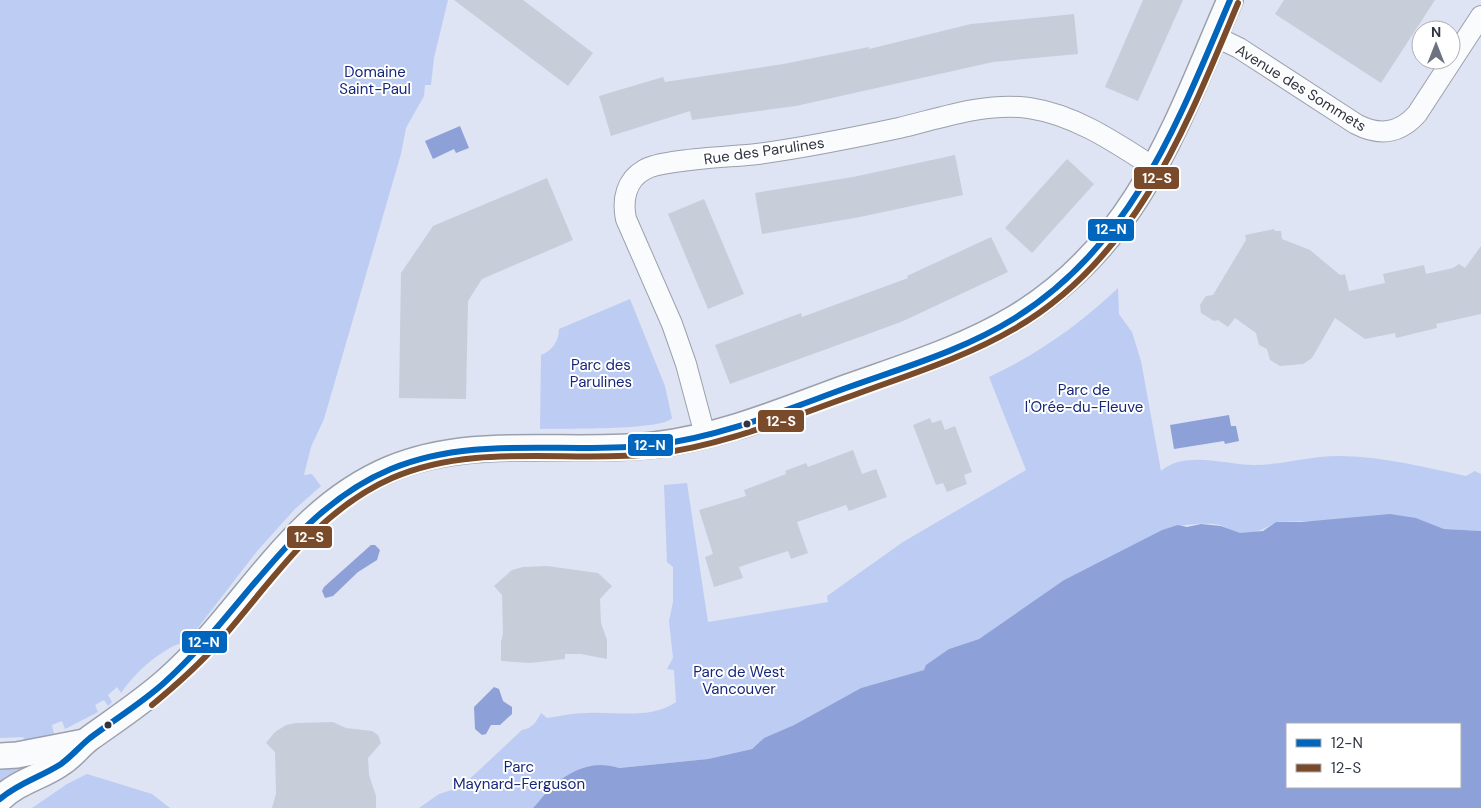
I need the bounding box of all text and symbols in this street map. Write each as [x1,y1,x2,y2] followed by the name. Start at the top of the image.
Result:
[1411,20,1461,70] north arrow
[1431,23,1441,41] text: N
[1232,40,1370,136] street label: Avenue des Sommets
[339,62,411,99] park label: Domaine Saint-Paul
[702,133,826,169] street label: Rue des Parulines
[1133,166,1180,190] line badge: 12-S
[1142,169,1172,187] text: 12-S
[1087,218,1135,242] line badge: 12-N
[1095,220,1127,238] text: 12-N
[570,355,632,392] park label: Parc des Parulines
[1025,380,1143,417] park label: Parc de l'Orée-du-Fleuve
[757,409,805,433] line badge: 12-S
[766,412,796,430] text: 12-S
[742,419,752,429] unlabelled marker
[627,433,674,457] line badge: 12-N
[634,436,666,454] text: 12-N
[286,525,333,549] line badge: 12-S
[294,528,324,546] text: 12-S
[181,630,228,654] line badge: 12-N
[188,633,220,651] text: 12-N
[693,662,785,699] park label: Parc de West Vancouver
[103,720,113,730] unlabelled marker
[1286,723,1461,788] legend
[1331,733,1363,753] text: 12-N
[453,757,585,794] park label: Parc Maynard-Ferguson
[1331,758,1361,778] text: 12-S

